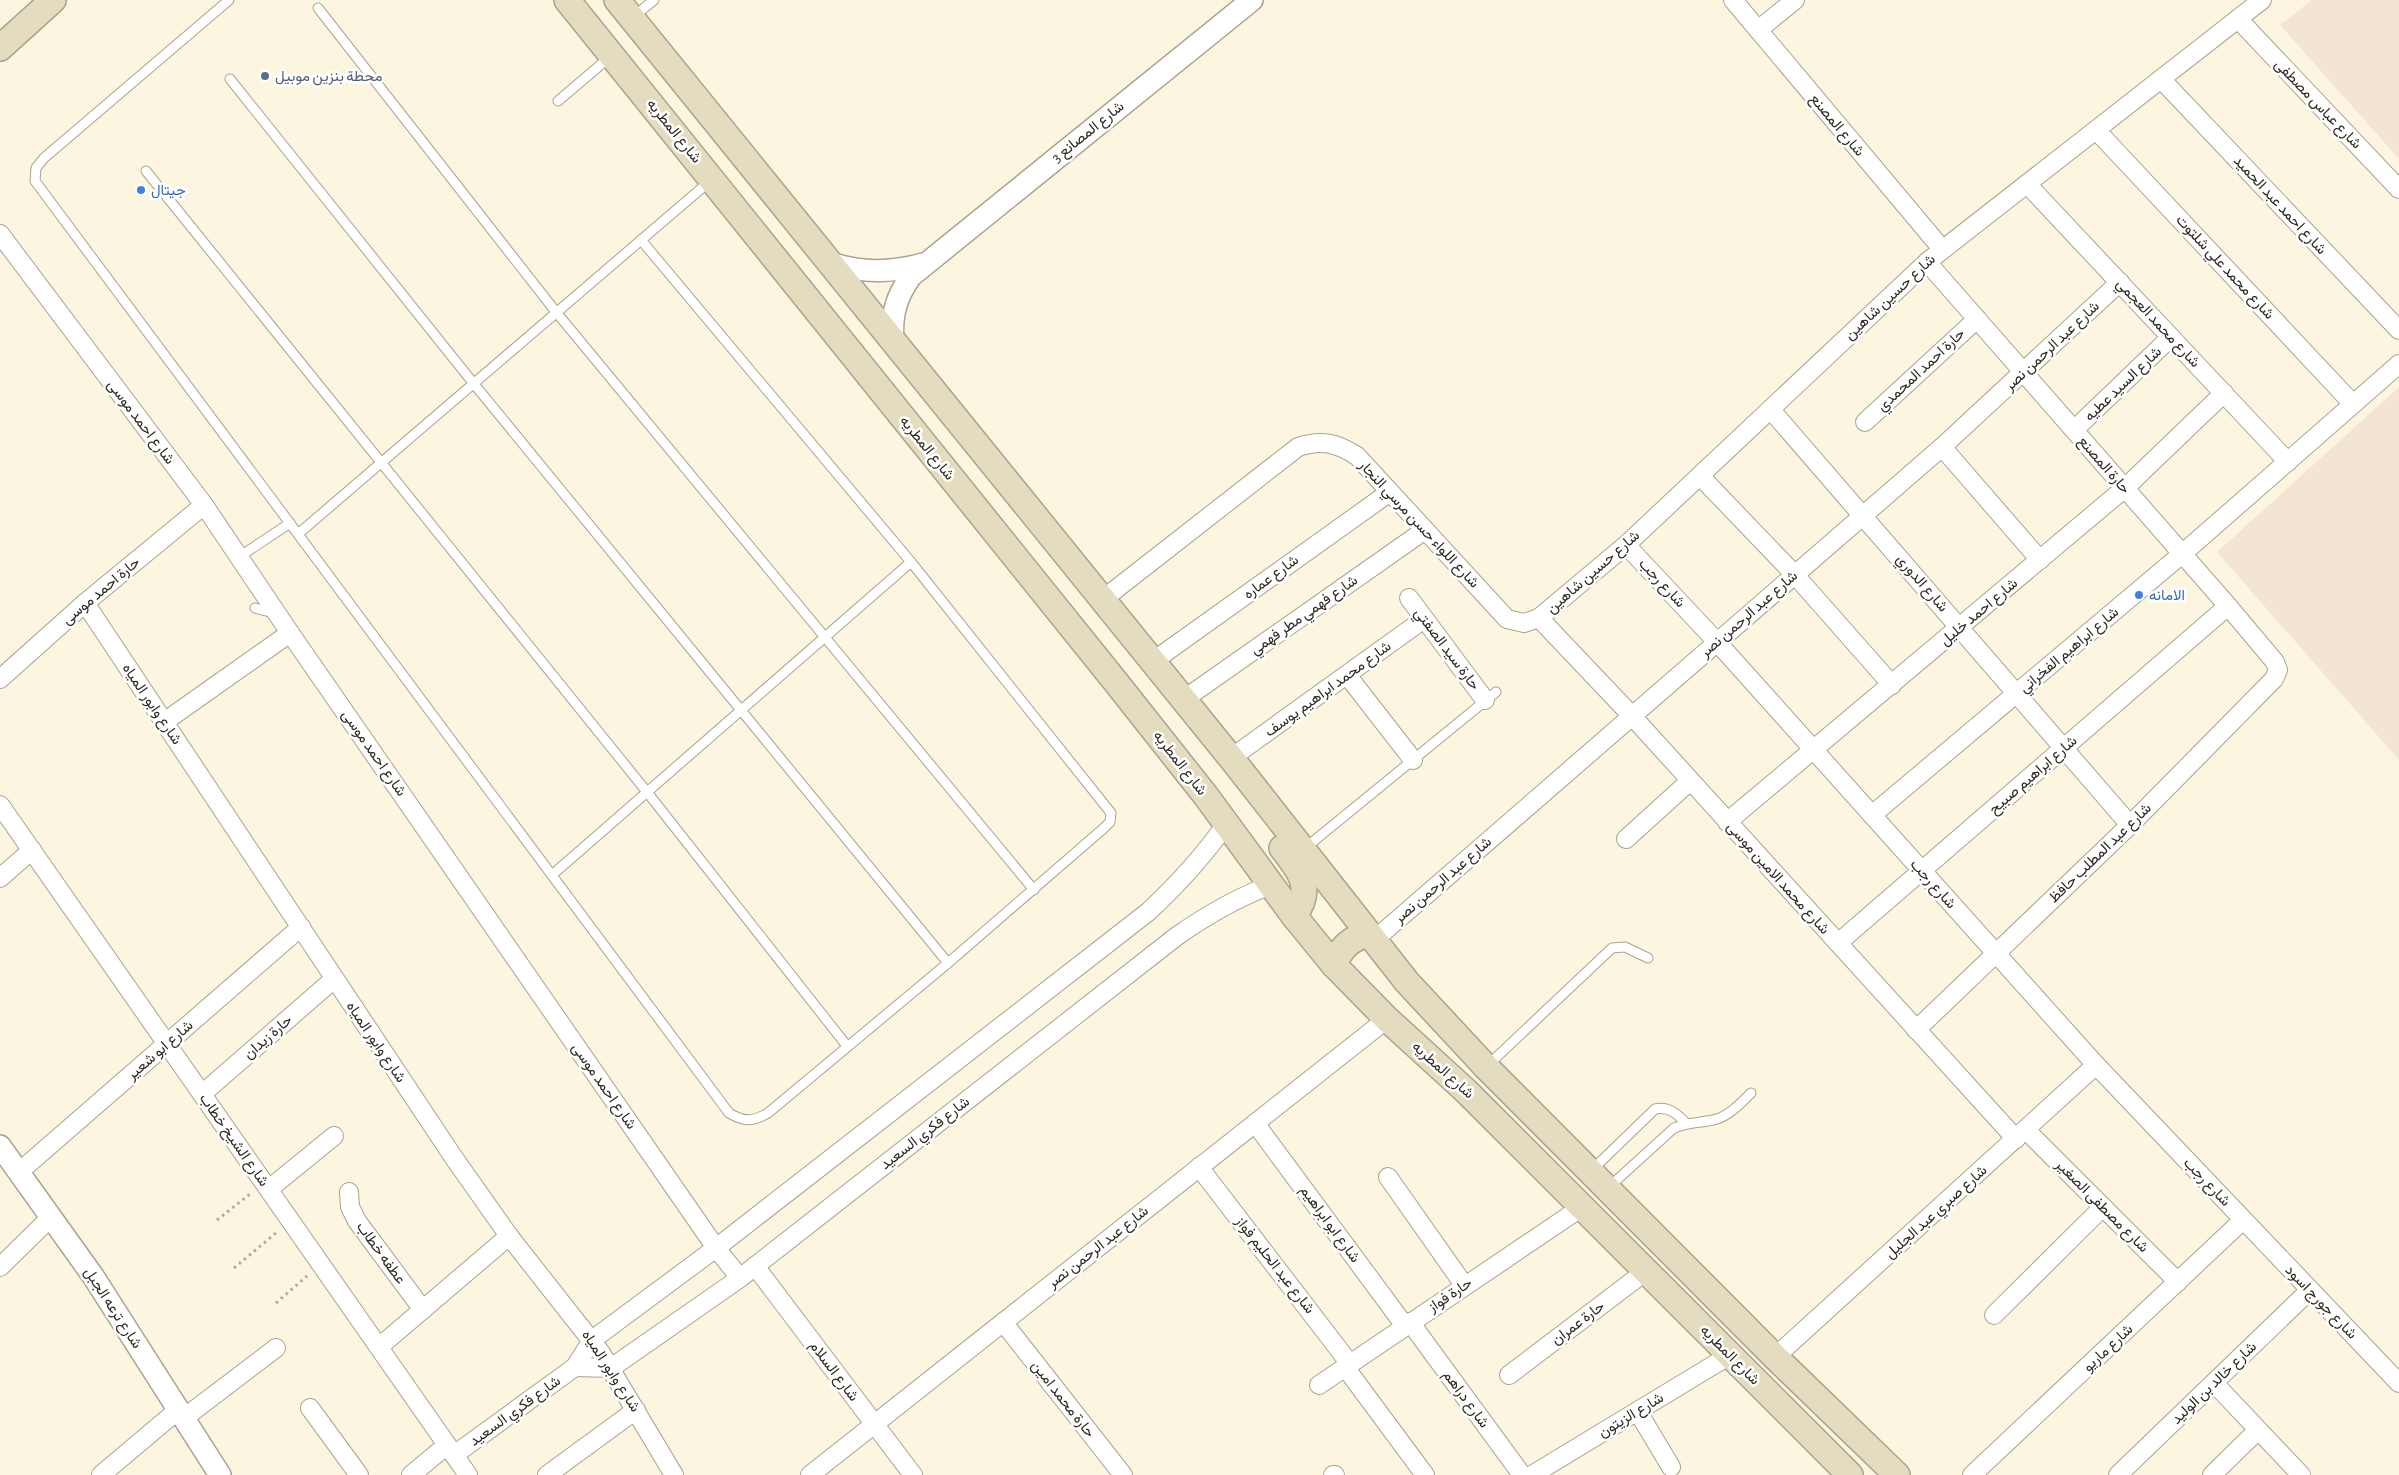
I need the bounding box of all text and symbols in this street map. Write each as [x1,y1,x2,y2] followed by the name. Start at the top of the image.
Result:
[2269,56,2364,154] street label: شارع عباس مصطفى
[275,69,382,86] place label: محطة بنزين موبيل
[259,70,271,82] marker: محطة بنزين موبيل
[1805,91,1867,161] street label: شارع المصنع
[641,96,704,168] street label: شارع المطريه
[1049,98,1129,168] street label: شارع المصانع 3
[2228,153,2329,259] street label: شارع احمد عبد الحميد
[151,183,186,199] place label: جيتال
[135,184,147,196] marker: جيتال
[2169,212,2277,326] street label: شارع محمد علي شلتوت
[1842,251,1940,345] street label: شارع حسين شاهين
[2110,276,2203,374] street label: شارع محمد العجمي
[2001,298,2104,396] street label: شارع عبد الرحمن نصر
[1874,326,1971,418] street label: حارة احمد المحمدي
[2082,344,2166,426] street label: شارع السيد عطيه
[102,377,178,469] street label: شارع احمد موسى
[894,413,957,485] street label: شارع المطريه
[2073,433,2133,499] street label: حارة المصنع
[1352,456,1482,594] street label: شارع اللواء حسن مرسي النجار
[1544,528,1644,618] street label: شارع حسين شاهين
[1889,551,1951,618] street label: شارع الدوري
[1241,552,1303,604] street label: شارع عماره
[59,554,144,629] street label: حارة احمد موسى
[1634,556,1688,612] street label: شارع رجب
[1697,568,1803,663] street label: شارع عبد الرحمن نصر
[1248,572,1363,662] street label: شارع فهمي مطر فهمي
[1937,575,2023,651] street label: شارع احمد خليل
[2149,588,2185,603] place label: الامانه
[2133,589,2145,601] marker: الامانه
[2017,604,2125,700] street label: شارع ابراهيم الفخراني
[1407,605,1483,696] street label: حارة سيد الصفتي
[1262,638,1396,742] street label: شارع محمد ابراهيم يوسف
[117,661,185,749] street label: شارع وابور المياه
[336,707,409,801] street label: شارع احمد موسى
[1148,728,1210,800] street label: شارع المطريه
[1986,733,2082,819] street label: شارع ابراهيم صبيح
[2046,800,2156,908] street label: شارع عبد المطلب حافظ
[1722,819,1832,939] street label: شارع محمد الامين موسى
[1391,834,1497,929] street label: شارع عبد الرحمن نصر
[1905,856,1959,914] street label: شارع رجب
[341,999,409,1087] street label: شارع وابور المياه
[241,1012,296,1063] street label: حارة زيدان
[123,1017,198,1085] street label: شارع ابو شعير
[1407,1039,1477,1104] street label: شارع المطريه
[566,1040,639,1134] street label: شارع احمد موسى
[194,1091,272,1191] street label: شارع الشيخ خطاب
[878,1094,976,1176] street label: شارع فكري السعيد
[2178,1155,2234,1211] street label: شارع رجب
[2050,1156,2151,1258] street label: شارع مصطفى الصغير
[1882,1162,1993,1265] street label: شارع صبري عبد الجليل
[1295,1183,1363,1267] street label: شارع ابو ابراهيم
[1044,1203,1153,1294] street label: شارع عبد الرحمن نصر
[1230,1213,1317,1318] street label: شارع عبد الحليم فواز
[353,1219,409,1288] street label: عطفه خطاب
[2280,1262,2360,1344] street label: شارع جورج اسود
[79,1265,145,1353] street label: شارع ترعه الجبل
[1424,1275,1475,1316] street label: حارة فواز
[1549,1298,1608,1349] street label: حارة عمران
[2080,1321,2138,1377] street label: شارع ماريو
[1695,1322,1763,1390] street label: شارع المطريه
[577,1327,643,1416] street label: شارع وابور المياه
[804,1338,861,1406] street label: شارع السلام
[2169,1339,2261,1429] street label: شارع خالد بن الوليد
[1027,1358,1098,1441] street label: حارة محمد امين
[1438,1367,1492,1433] street label: شارع دراهم
[467,1373,566,1453] street label: شارع فكري السعيد
[1596,1390,1668,1443] street label: شارع الزيتون

